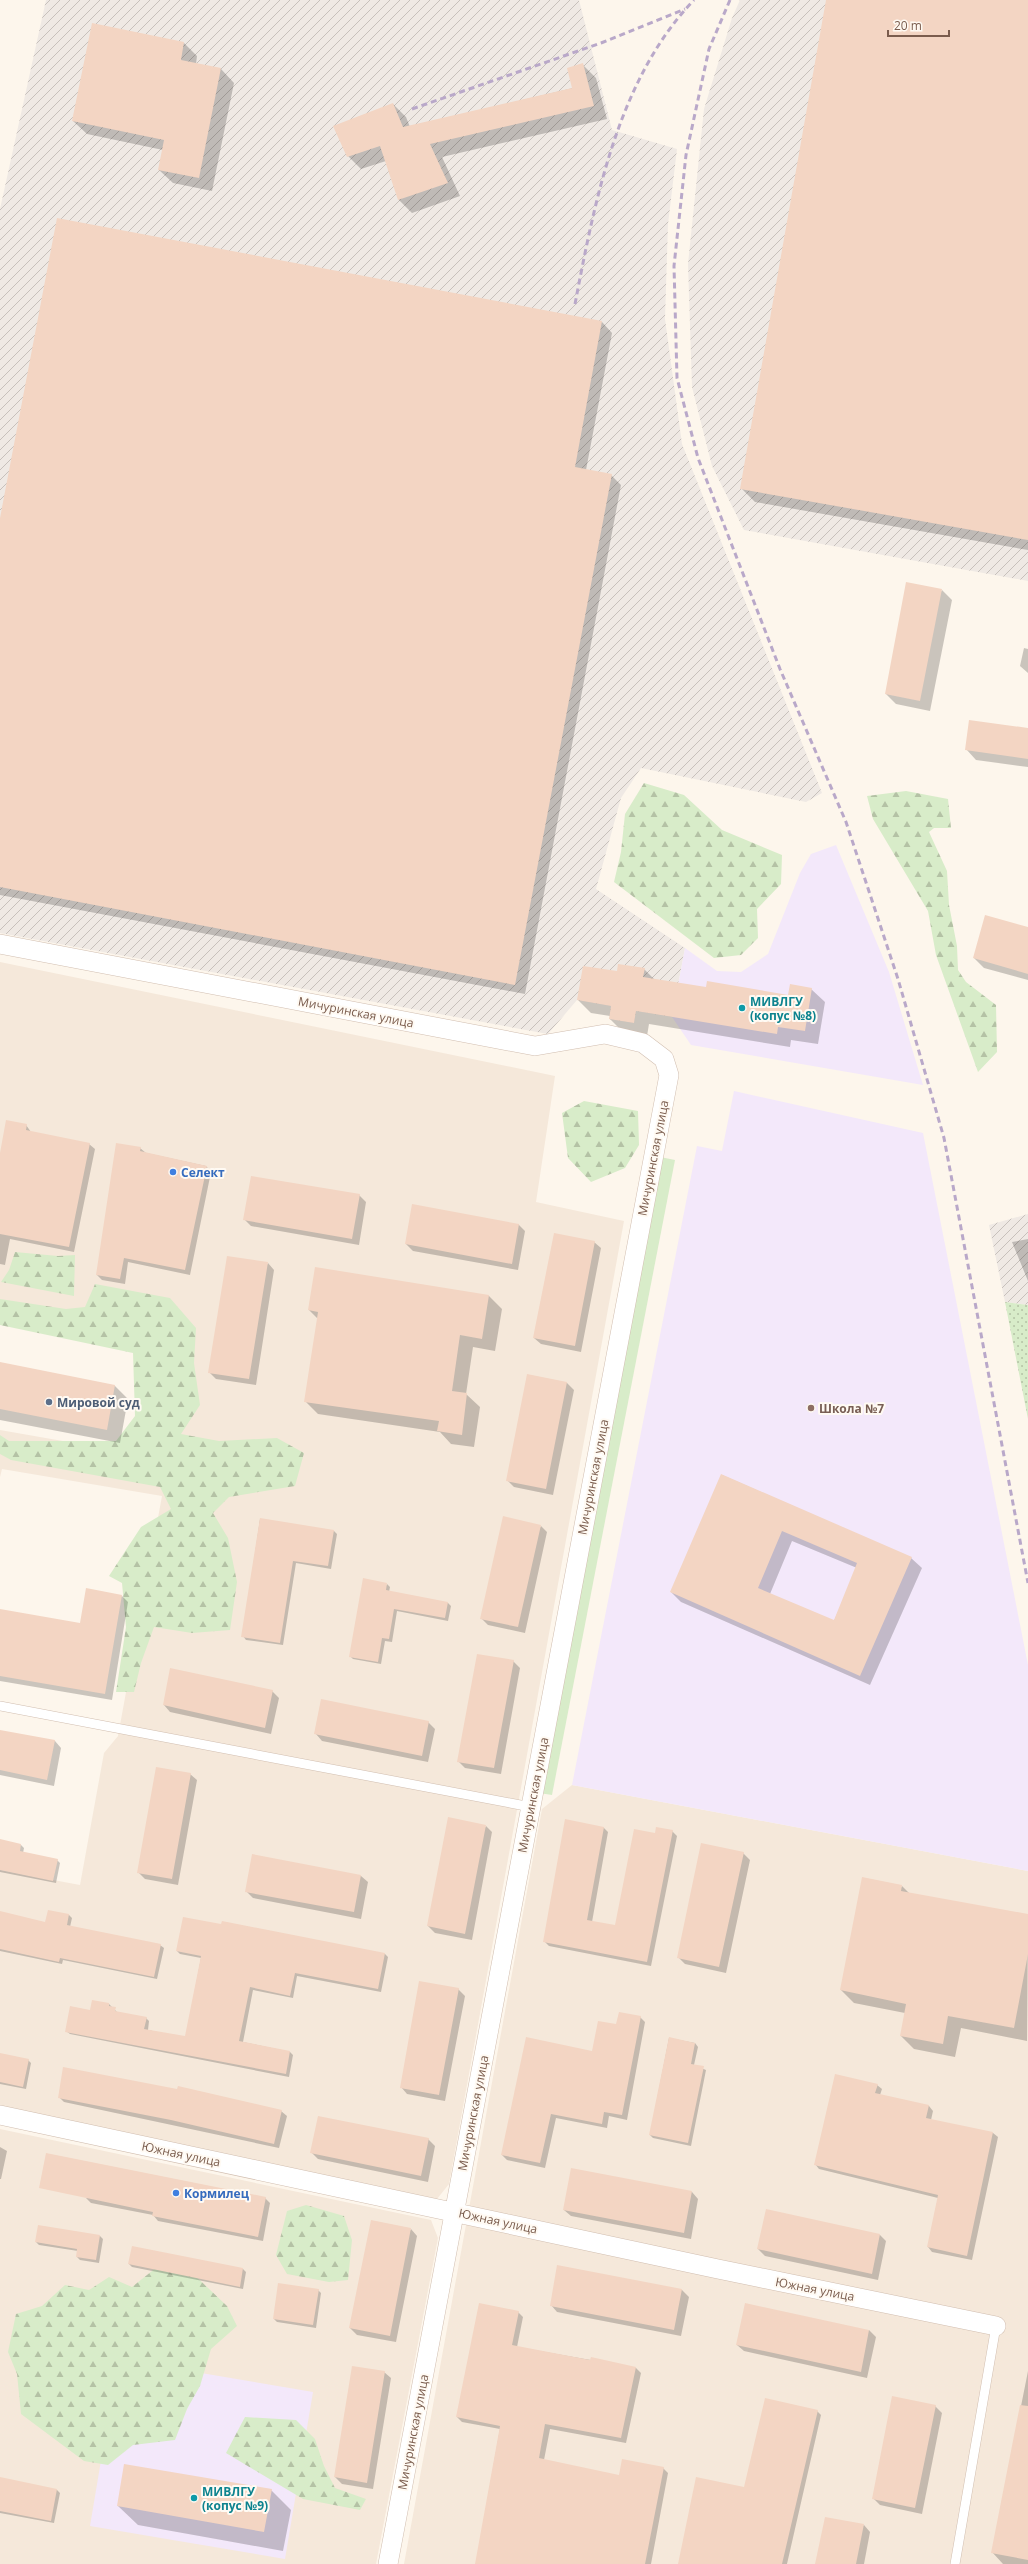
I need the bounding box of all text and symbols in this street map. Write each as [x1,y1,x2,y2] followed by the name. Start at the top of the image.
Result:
[888,12,949,38] scale bar
[894,17,922,34] text: 20 m
[297,992,415,1032] street label: Мичуринская улица
[750,993,816,1024] place label: МИВЛГУ (копус №8)
[737,1003,747,1013] marker: МИВЛГУ (копус №8)
[633,1099,673,1217] street label: Мичуринская улица
[181,1164,225,1181] place label: Селект
[168,1167,178,1177] marker: Селект
[57,1394,140,1411] place label: Мировой суд
[44,1397,54,1407] marker: Мировой суд
[819,1400,884,1417] place label: Школа №7
[806,1403,816,1413] marker: Школа №7
[573,1418,613,1536] street label: Мичуринская улица
[513,1736,553,1854] street label: Мичуринская улица
[453,2054,493,2172] street label: Мичуринская улица
[140,2137,222,2171] street label: Южная улица
[184,2185,250,2202] place label: Кормилец
[171,2188,181,2198] marker: Кормилец
[457,2204,539,2238] street label: Южная улица
[774,2273,856,2305] street label: Южная улица
[393,2373,433,2491] street label: Мичуринская улица
[202,2483,268,2514] place label: МИВЛГУ (копус №9)
[189,2493,199,2503] marker: МИВЛГУ (копус №9)

